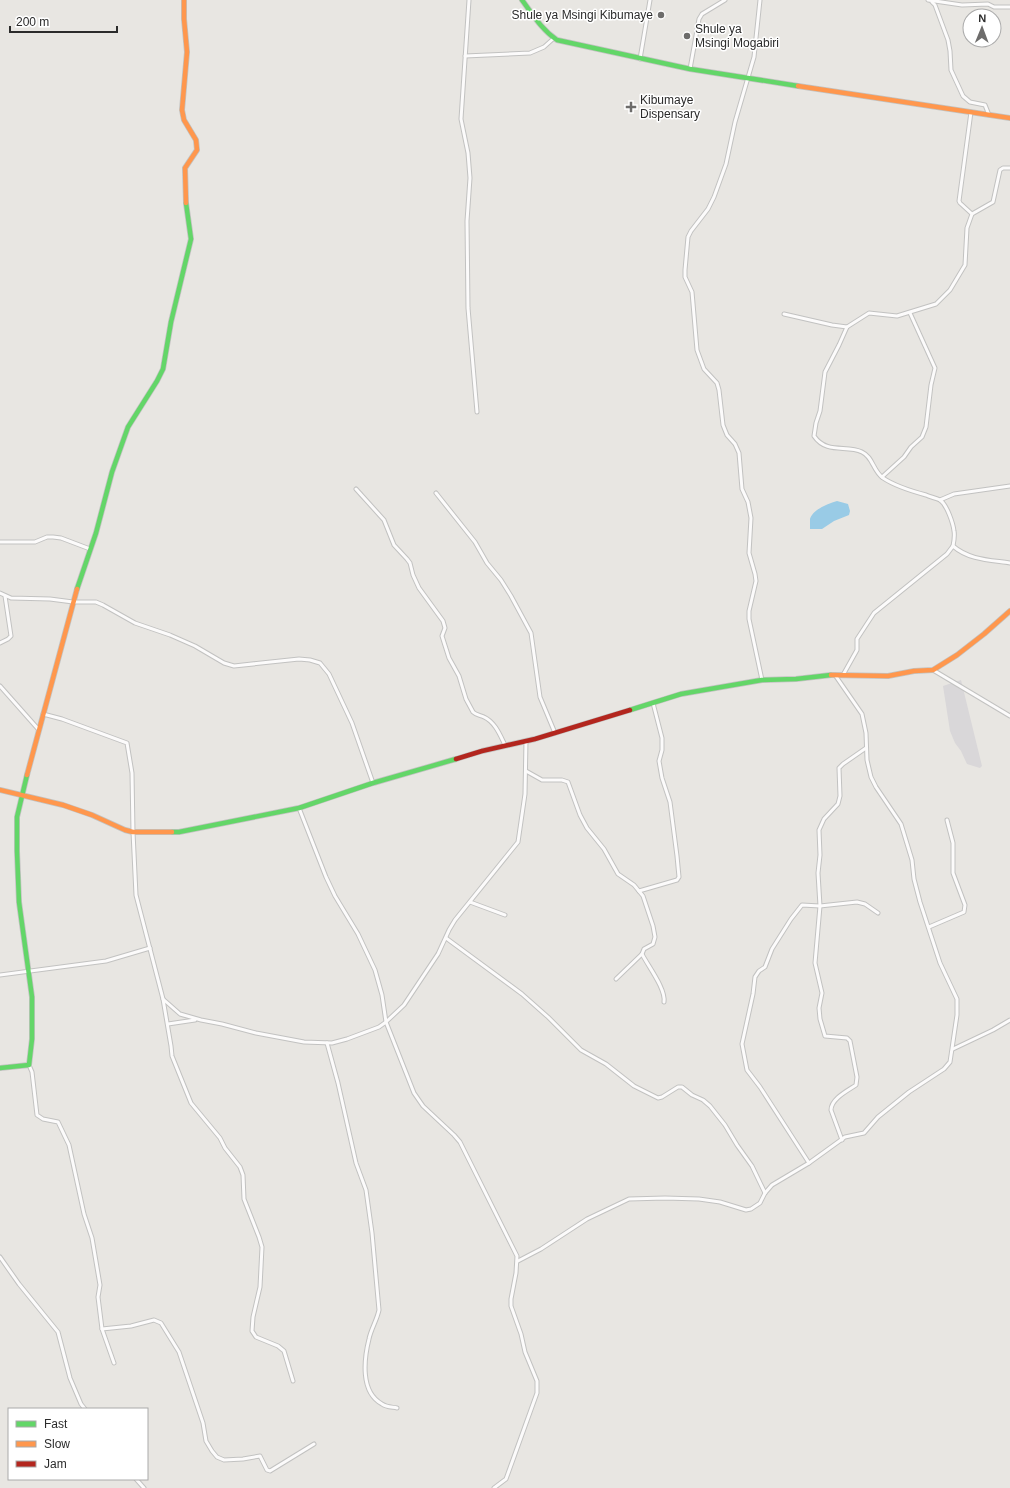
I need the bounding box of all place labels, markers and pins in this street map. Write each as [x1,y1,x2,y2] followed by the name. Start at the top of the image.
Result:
[512,8,653,22] place label: Shule ya Msingi Kibumaye
[656,10,666,20] marker: Shule ya Msingi Kibumaye
[695,22,779,50] place label: Shule ya Msingi Mogabiri
[682,31,692,41] marker: Shule ya Msingi Mogabiri
[640,93,700,121] place label: Kibumaye Dispensary
[625,101,637,113] marker: Kibumaye Dispensary

